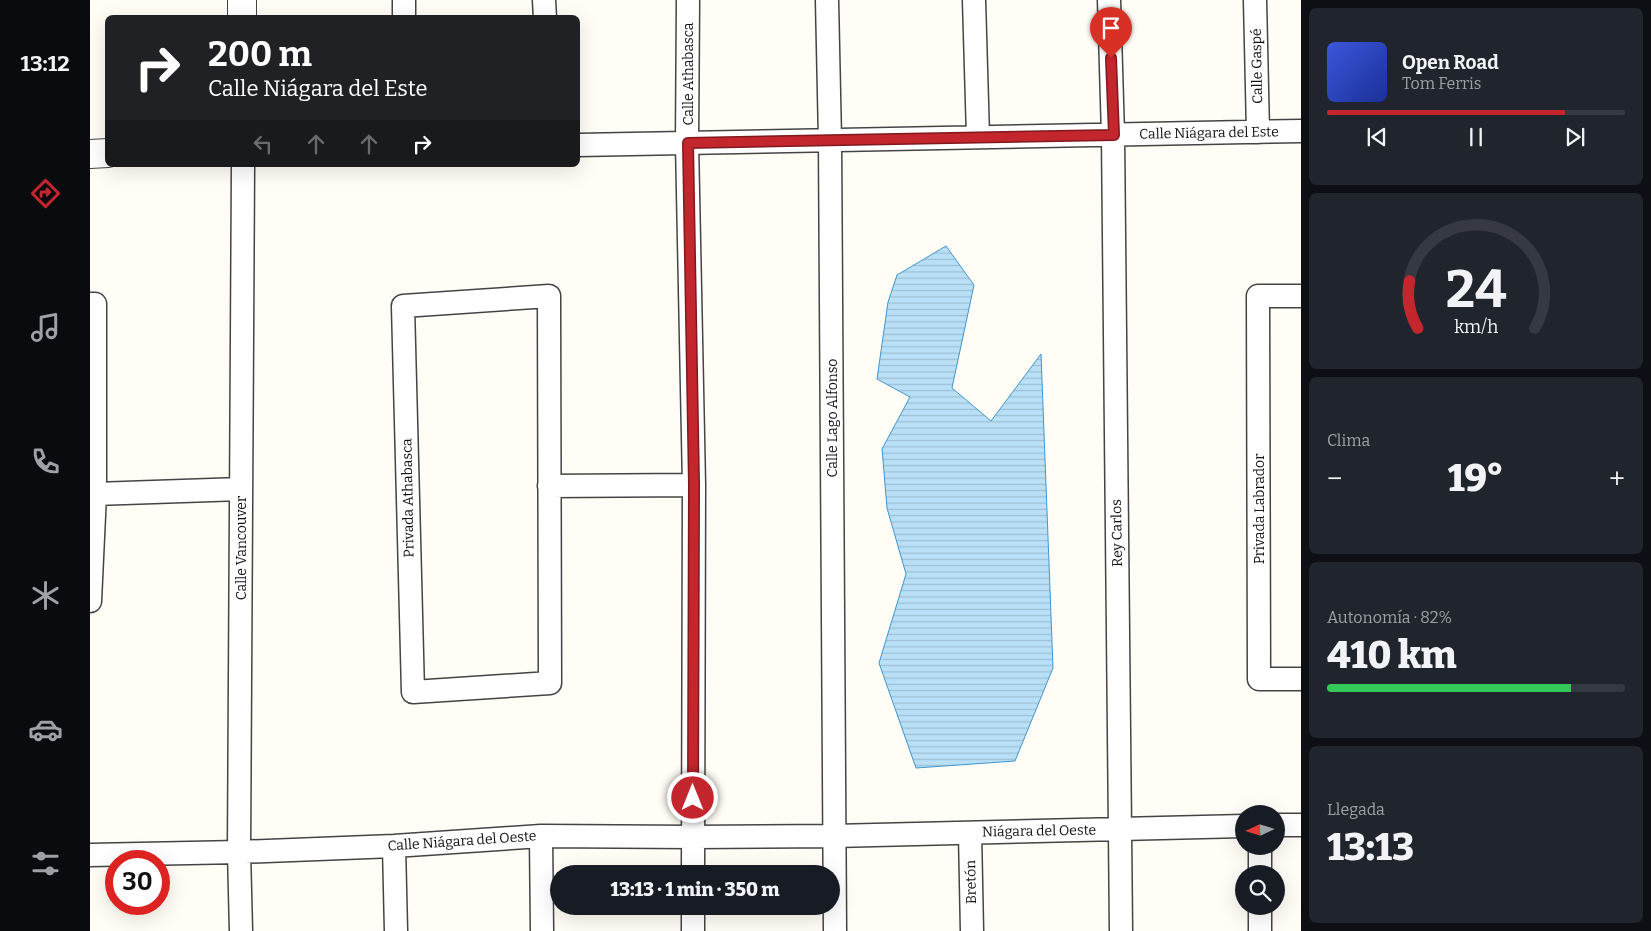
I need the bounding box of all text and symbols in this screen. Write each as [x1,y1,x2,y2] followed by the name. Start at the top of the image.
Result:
[1090,7,1132,58] pin
[1097,14,1125,42] icon: arrive
[680,22,697,125] street label: Calle Athabasca
[1248,28,1266,104] street label: Calle Gaspé
[208,33,312,75] text: 200 m
[125,35,190,100] icon: right
[20,50,70,77] text: 13:12
[1402,51,1499,74] text: Open Road
[1402,74,1481,93] text: Tom Ferris
[208,75,427,102] text: Calle Niágara del Este
[1139,123,1279,143] street label: Calle Niágara del Este
[1363,123,1391,151] icon: previous
[1462,123,1490,151] icon: pause
[1561,123,1589,151] icon: next
[249,130,277,158] icon: left
[302,130,330,158] icon: ahead
[355,130,383,158] icon: ahead
[408,130,436,158] icon: right
[28,176,63,211] icon: directions
[1446,258,1507,321] text: 24
[28,310,63,345] icon: music
[1454,316,1498,338] text: km/h
[824,359,841,477] street label: Calle Lago Alfonso
[1327,431,1370,450] text: Clima
[398,438,418,558] street label: Privada Athabasca
[28,444,63,479] icon: phone
[1251,454,1268,564] street label: Privada Labrador
[1448,455,1504,501] text: 19°
[1327,462,1342,495] text: −
[1609,462,1625,495] text: +
[233,496,250,600] street label: Calle Vancouver
[1108,499,1126,567] street label: Rey Carlos
[28,578,63,613] icon: climate
[1327,608,1452,627] text: Autonomía · 82%
[1327,632,1457,678] text: 410 km
[28,712,63,747] icon: car
[666,771,718,823] position arrow
[1327,800,1385,819] text: Llegada
[1235,805,1285,855] north arrow
[1235,805,1285,915] map controls
[982,822,1096,840] street label: Niágara del Oeste
[1327,824,1414,870] text: 13:13
[387,827,537,855] street label: Calle Niágara del Oeste
[28,846,63,881] icon: filters
[105,850,170,915] speed limit sign: 30
[962,860,980,904] street label: Bretón
[1235,865,1285,915] button: search
[611,878,779,901] text: 13:13 · 1 min · 350 m

